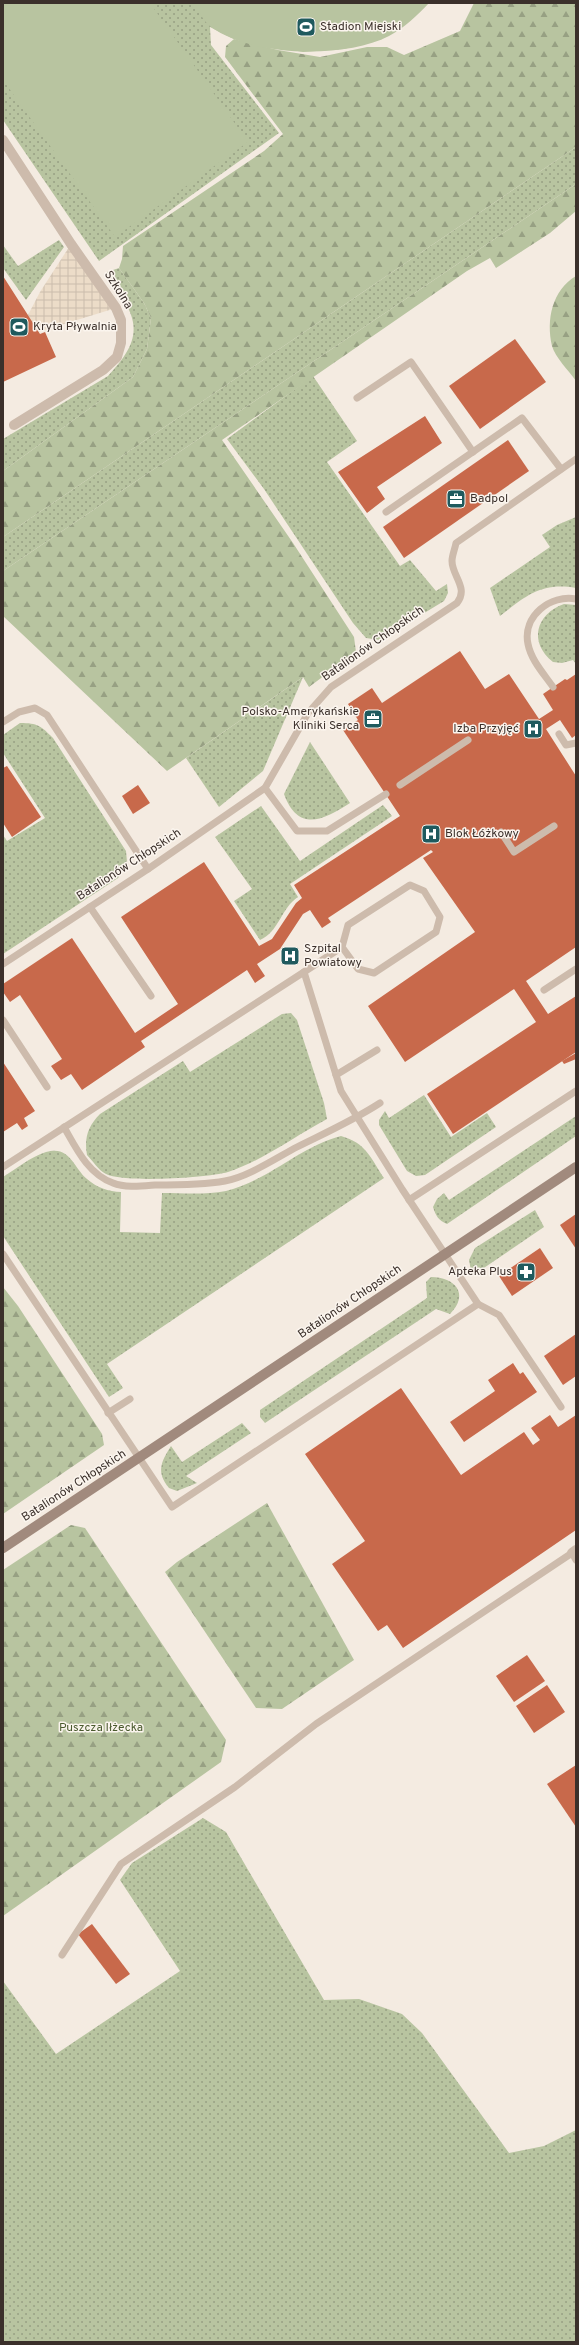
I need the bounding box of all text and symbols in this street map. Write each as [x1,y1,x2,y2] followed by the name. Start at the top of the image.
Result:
[295,16,317,38] sports icon: Stadion Miejski
[320,19,401,35] place label: Stadion Miejski
[100,268,136,312] street label: Szkolna
[8,316,30,338] sports icon: Kryta Pływalnia
[33,319,117,335] place label: Kryta Pływalnia
[445,488,467,510] office icon: Badpol
[470,491,508,507] place label: Badpol
[319,603,427,685] street label: Batalionów Chłopskich
[242,704,359,734] place label: Polsko-Amerykańskie Kliniki Serca
[362,708,384,730] office icon: Polsko-Amerykańskie Kliniki Serca
[522,718,544,740] hospital icon: Izba Przyjęć
[453,721,519,737] place label: Izba Przyjęć
[420,823,442,845] hospital icon: Blok Łóżkowy
[74,825,184,905] street label: Batalionów Chłopskich
[445,826,519,842] place label: Blok Łóżkowy
[304,941,362,971] place label: Szpital Powiatowy
[279,945,301,967] hospital icon: Szpital Powiatowy
[295,1261,405,1343] street label: Batalionów Chłopskich
[515,1261,537,1283] pharmacy icon: Apteka Plus
[448,1264,512,1280] place label: Apteka Plus
[19,1446,129,1526] street label: Batalionów Chłopskich
[59,1720,143,1736] park label: Puszcza Iłżecka

